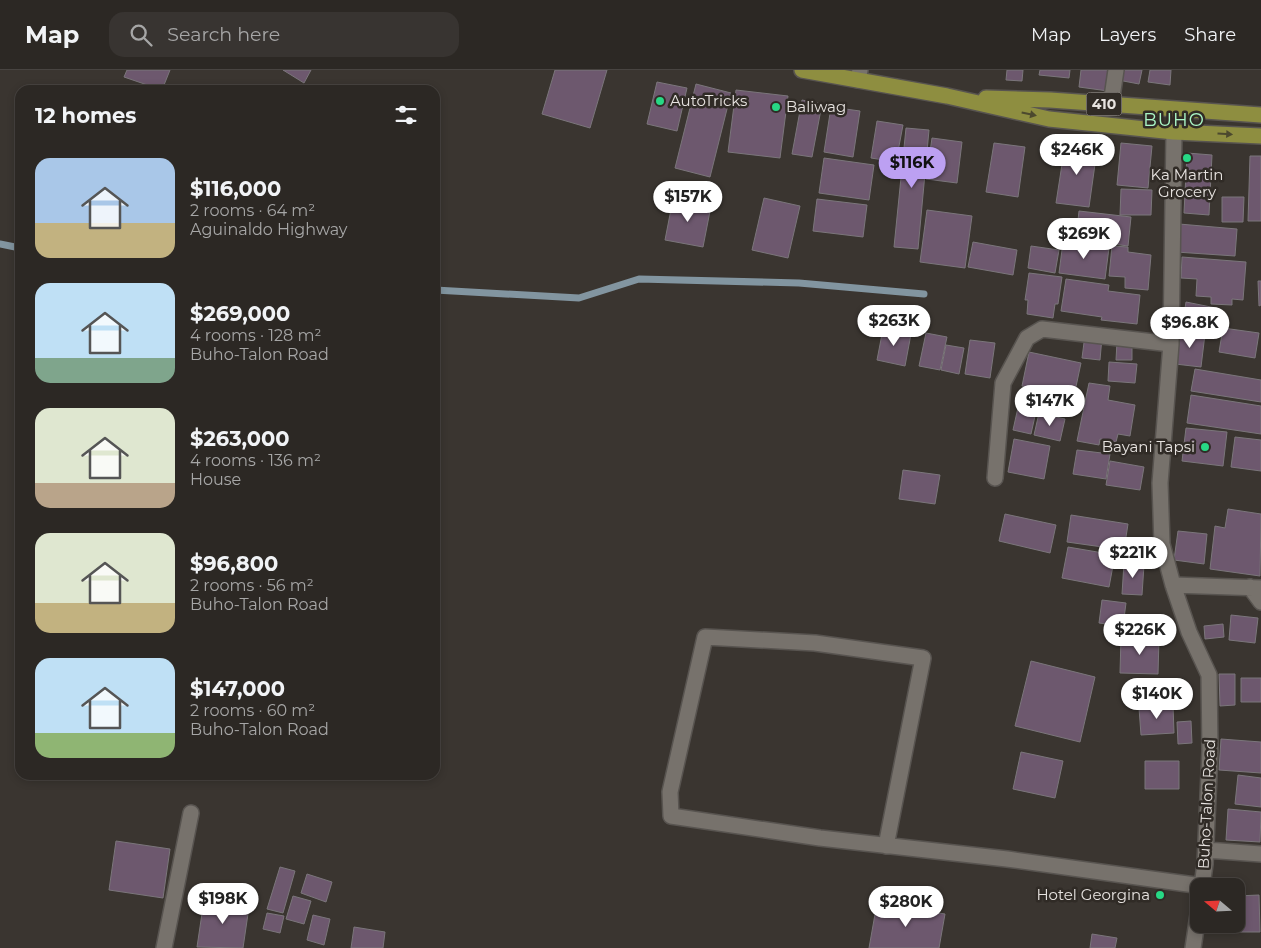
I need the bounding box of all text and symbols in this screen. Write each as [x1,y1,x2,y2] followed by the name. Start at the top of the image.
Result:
[109,12,459,57] search box
[25,20,79,49] text: Map
[127,21,155,49] icon: search
[167,23,280,46] text: Search here
[1031,24,1071,46] text: Map
[1099,24,1156,46] text: Layers
[1184,24,1236,46] text: Share
[670,91,747,110] place label: AutoTricks
[1086,92,1122,116] road number: 410
[654,95,666,107] marker: AutoTricks
[786,97,846,116] place label: Baliwag
[392,101,420,129] icon: filters
[770,101,782,113] marker: Baliwag
[35,103,136,128] text: 12 homes
[1143,109,1205,131] district label: BUHO
[1021,110,1036,118] one-way arrow
[1217,131,1233,139] one-way arrow
[1042,134,1112,176] pin: $246K
[1051,140,1103,159] text: $246K
[877,146,947,189] pin: $116K
[1181,152,1193,164] marker: Ka Martin Grocery
[890,153,934,172] text: $116K
[1151,165,1223,201] place label: Ka Martin Grocery
[190,176,281,201] text: $116,000
[75,178,135,238] icon: home
[653,180,723,223] pin: $157K
[664,187,712,206] text: $157K
[190,201,315,220] text: 2 rooms · 64 m²
[1049,218,1119,260] pin: $269K
[190,220,348,239] text: Aguinaldo Highway
[1058,224,1110,243] text: $269K
[190,301,290,326] text: $269,000
[75,303,135,363] icon: home
[859,304,929,347] pin: $263K
[1149,306,1231,349] pin: $96.8K
[868,311,920,330] text: $263K
[1161,313,1219,332] text: $96.8K
[190,326,321,345] text: 4 rooms · 128 m²
[190,345,329,364] text: Buho-Talon Road
[1015,384,1085,427] pin: $147K
[1026,391,1074,410] text: $147K
[190,426,290,451] text: $263,000
[75,428,135,488] icon: home
[1102,437,1195,456] place label: Bayani Tapsi
[1199,441,1211,453] marker: Bayani Tapsi
[190,451,321,470] text: 4 rooms · 136 m²
[190,470,241,489] text: House
[1098,536,1168,579] pin: $221K
[1109,543,1157,562] text: $221K
[190,551,278,576] text: $96,800
[75,553,135,613] icon: home
[190,576,314,595] text: 2 rooms · 56 m²
[190,595,329,614] text: Buho-Talon Road
[1105,614,1175,656] pin: $226K
[1114,620,1166,639] text: $226K
[190,676,285,701] text: $147,000
[75,678,135,738] icon: home
[1122,678,1192,720] pin: $140K
[1132,684,1182,703] text: $140K
[190,701,315,720] text: 2 rooms · 60 m²
[190,720,329,739] text: Buho-Talon Road
[1194,739,1219,869] street label: Buho-Talon Road
[1190,878,1245,932] north arrow
[1190,878,1245,933] map controls
[188,882,258,925] pin: $198K
[1036,885,1150,904] place label: Hotel Georgina
[871,886,941,928] pin: $280K
[199,889,247,908] text: $198K
[1154,889,1166,901] marker: Hotel Georgina
[880,892,932,911] text: $280K

